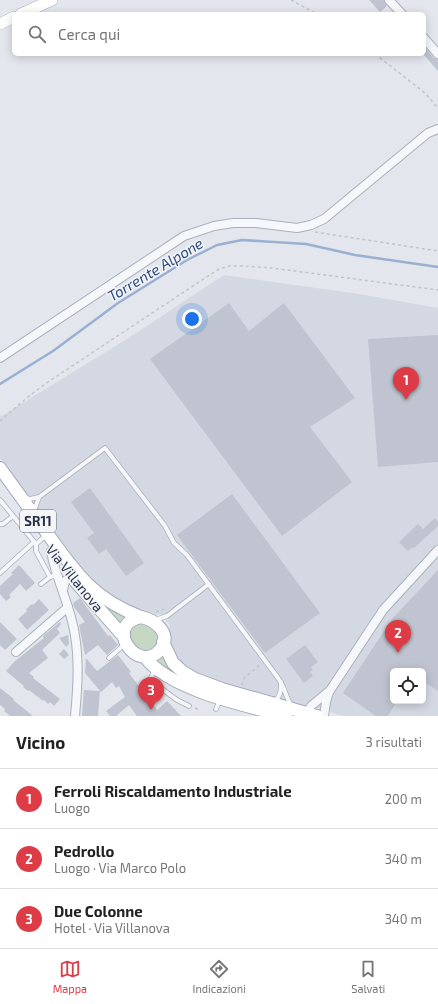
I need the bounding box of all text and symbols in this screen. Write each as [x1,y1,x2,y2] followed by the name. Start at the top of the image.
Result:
[12,12,426,56] search box
[26,23,48,45] icon: search
[58,25,120,43] text: Cerca qui
[104,233,206,305] water label: Torrente Alpone
[182,309,202,329] your location
[393,367,419,400] pin: 1
[20,510,56,532] road number: SR11
[43,541,107,615] street label: Via Villanova
[385,620,411,653] pin: 2
[390,668,426,704] map controls
[390,668,426,704] button: locate
[138,677,164,710] pin: 3
[16,732,65,752] text: Vicino
[365,734,422,750] text: 3 risultati
[54,782,292,800] text: Ferroli Riscaldamento Industriale
[26,791,32,807] text: 1
[385,791,422,807] text: 200 m
[54,800,90,816] text: Luogo
[54,842,114,860] text: Pedrollo
[25,851,33,867] text: 2
[385,851,422,867] text: 340 m
[54,860,186,876] text: Luogo · Via Marco Polo
[54,902,143,920] text: Due Colonne
[25,911,33,927] text: 3
[385,911,422,927] text: 340 m
[54,920,170,936] text: Hotel · Via Villanova
[53,958,87,995] tab: Mappa
[193,958,246,995] tab: Indicazioni
[351,958,385,995] tab: Salvati

